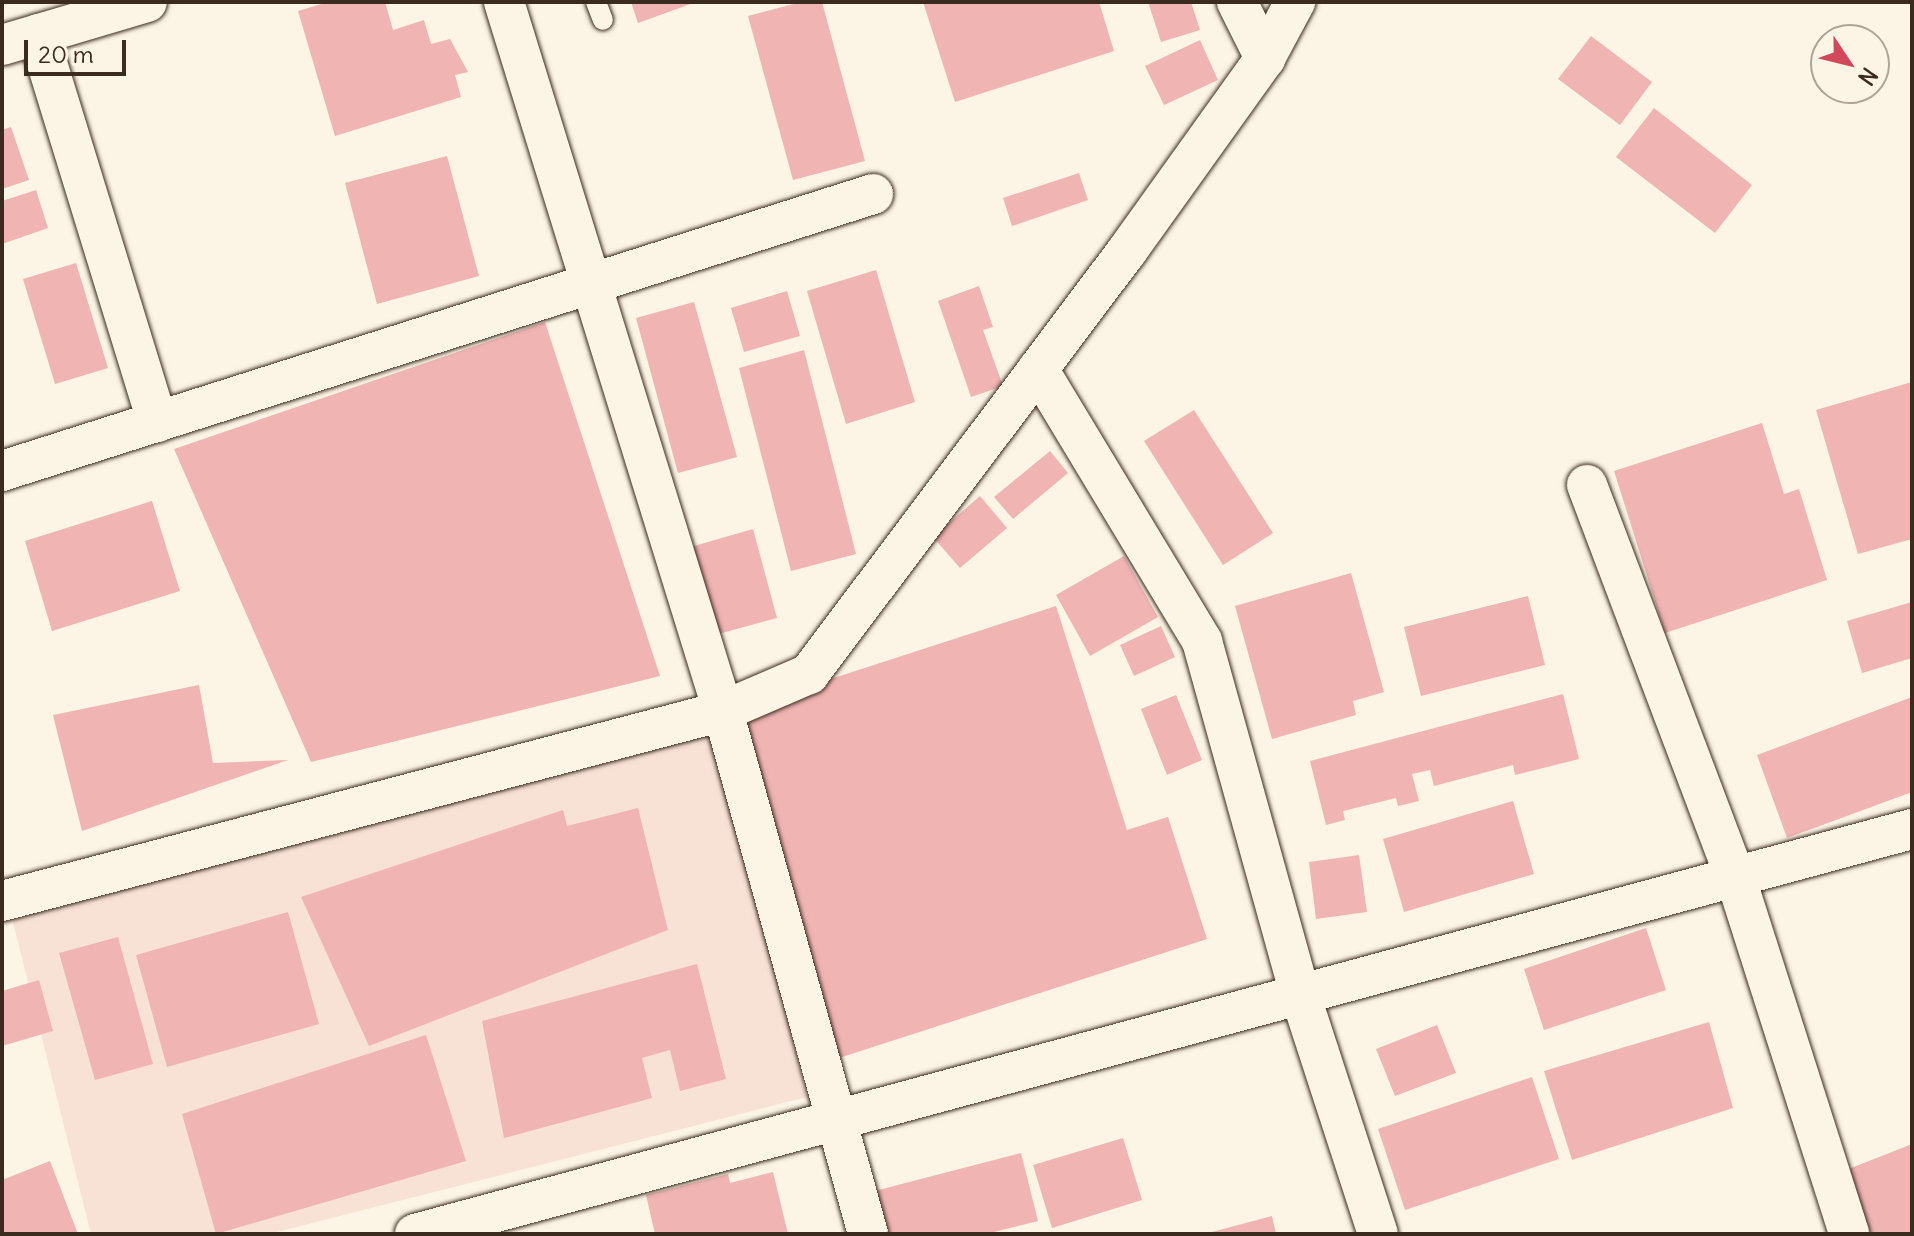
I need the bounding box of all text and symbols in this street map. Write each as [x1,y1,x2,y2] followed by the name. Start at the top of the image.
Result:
[28,24,130,74] scale bar
[1810,24,1890,104] north arrow
[38,39,94,69] text: 20 m
[1852,62,1884,91] text: N

